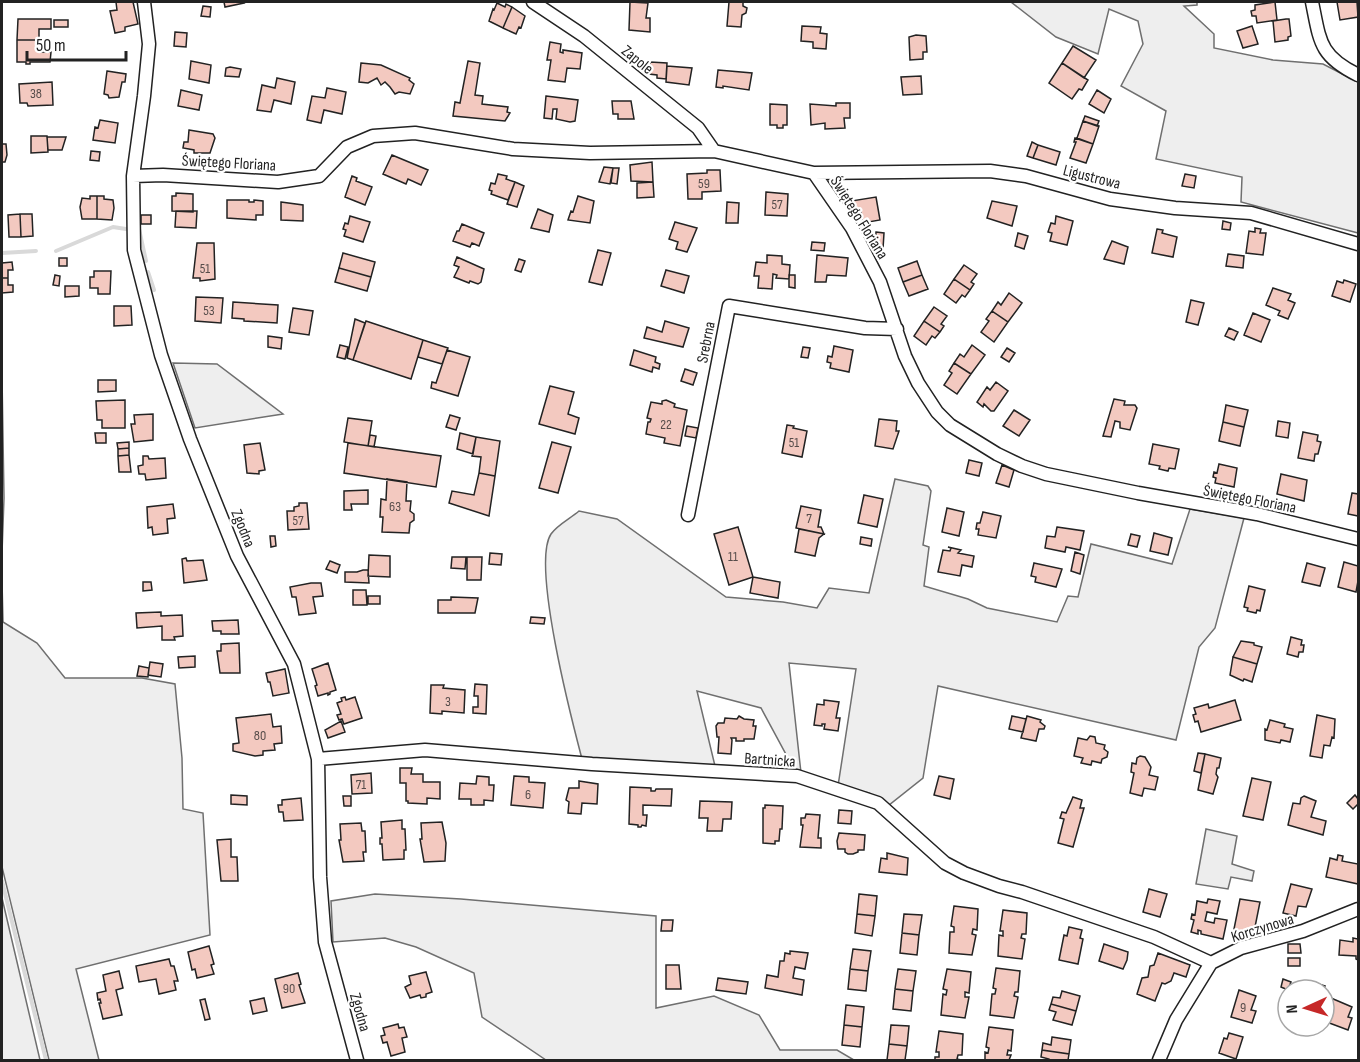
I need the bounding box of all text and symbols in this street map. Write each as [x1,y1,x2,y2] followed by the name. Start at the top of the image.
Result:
[27,24,126,62] scale bar
[36,35,66,56] text: 50 m
[617,42,657,79] street label: Zapole
[30,85,42,102] house number: 38
[181,152,277,175] street label: Świętego Floriana
[1061,161,1122,194] street label: Ligustrowa
[826,173,892,263] street label: Świętego Floriana
[698,175,710,192] house number: 59
[771,196,783,213] house number: 57
[200,260,210,277] house number: 51
[203,302,215,319] house number: 53
[693,320,720,365] street label: Srebrna
[660,416,672,433] house number: 22
[789,434,799,451] house number: 51
[1202,481,1298,518] street label: Świętego Floriana
[389,498,401,515] house number: 63
[226,507,259,550] street label: Zgodna
[806,510,812,527] house number: 7
[292,512,304,529] house number: 57
[728,548,738,565] house number: 11
[445,693,451,710] house number: 3
[254,727,266,744] house number: 80
[744,749,796,772] street label: Bartnicka
[356,776,366,793] house number: 71
[525,786,531,803] house number: 6
[1229,910,1296,947] street label: Korczynowa
[1276,978,1336,1038] north arrow
[283,980,295,997] house number: 90
[345,991,374,1034] street label: Zgodna
[1240,999,1246,1016] house number: 9
[1283,1004,1302,1014] text: N

